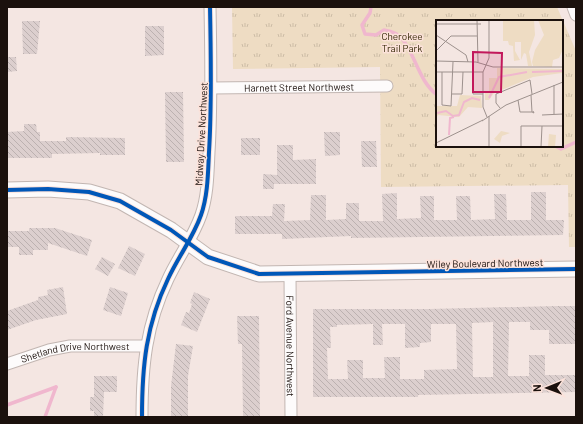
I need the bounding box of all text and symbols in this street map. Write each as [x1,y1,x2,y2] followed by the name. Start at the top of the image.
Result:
[436,20,563,147] inset map
[381,30,423,54] park label: Cherokee Trail Park
[244,80,355,94] street label: Harnett Street Northwest
[192,81,210,186] street label: Midway Drive Northwest
[427,256,544,270] street label: Wiley Boulevard Northwest
[284,295,297,397] street label: Ford Avenue Northwest
[19,340,130,365] street label: Shetland Drive Northwest
[527,368,567,408] north arrow
[530,384,543,392] text: N

